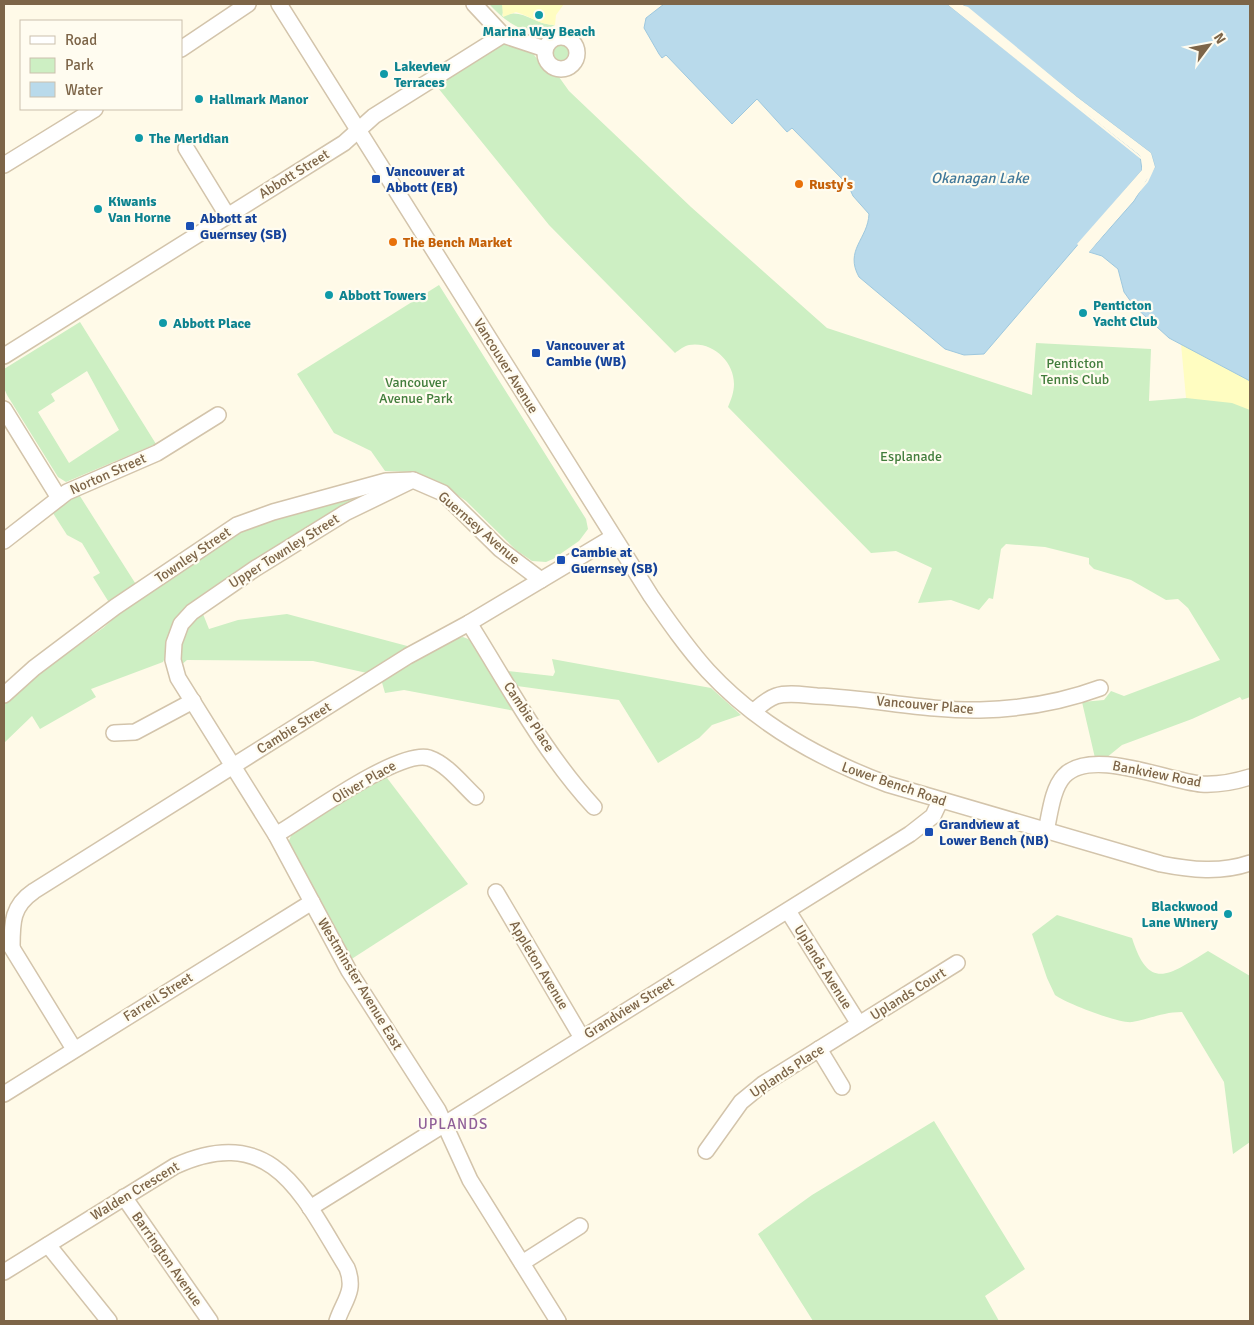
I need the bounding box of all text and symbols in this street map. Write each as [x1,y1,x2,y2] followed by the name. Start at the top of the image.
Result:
[533,9,545,21] marker: Marina Way Beach
[20,20,182,110] legend
[1184,20,1234,70] north arrow
[483,23,596,40] place label: Marina Way Beach
[1210,30,1229,47] text: N
[65,31,97,49] text: Road
[65,56,94,74] text: Park
[394,58,451,91] place label: Lakeview Terraces
[378,68,390,80] marker: Lakeview Terraces
[65,81,103,99] text: Water
[209,91,309,108] place label: Hallmark Manor
[193,93,205,105] marker: Hallmark Manor
[149,130,229,147] place label: The Meridian
[133,132,145,144] marker: The Meridian
[256,146,332,202] street label: Abbott Street
[386,163,466,196] place label: Vancouver at Abbott (EB)
[931,169,1030,187] water label: Okanagan Lake
[370,173,382,185] marker: Vancouver at Abbott (EB)
[809,176,853,193] place label: Rusty's
[793,178,805,190] marker: Rusty's
[108,193,171,226] place label: Kiwanis Van Horne
[92,203,104,215] marker: Kiwanis Van Horne
[200,210,287,243] place label: Abbott at Guernsey (SB)
[184,220,196,232] marker: Abbott at Guernsey (SB)
[403,234,513,251] place label: The Bench Market
[387,236,399,248] marker: The Bench Market
[339,287,426,304] place label: Abbott Towers
[323,289,335,301] marker: Abbott Towers
[1092,297,1158,330] place label: Penticton Yacht Club
[1077,307,1089,319] marker: Penticton Yacht Club
[173,315,251,332] place label: Abbott Place
[470,315,542,417] street label: Vancouver Avenue
[157,317,169,329] marker: Abbott Place
[546,337,626,370] place label: Vancouver at Cambie (WB)
[530,347,542,359] marker: Vancouver at Cambie (WB)
[1041,355,1109,388] park label: Penticton Tennis Club
[379,374,453,407] park label: Vancouver Avenue Park
[880,448,942,465] park label: Esplanade
[67,450,149,498] street label: Norton Street
[435,488,523,568] street label: Guernsey Avenue
[226,510,342,592] street label: Upper Townley Street
[152,523,234,587] street label: Townley Street
[571,544,658,577] place label: Cambie at Guernsey (SB)
[555,554,567,566] marker: Cambie at Guernsey (SB)
[500,679,558,755] street label: Cambie Place
[876,692,974,718] street label: Vancouver Place
[254,698,334,758] street label: Cambie Street
[329,757,399,807] street label: Oliver Place
[1111,757,1203,791] street label: Bankview Road
[839,758,949,810] street label: Lower Bench Road
[939,816,1049,849] place label: Grandview at Lower Bench (NB)
[923,826,935,838] marker: Grandview at Lower Bench (NB)
[1141,898,1218,931] place label: Blackwood Lane Winery
[1222,908,1234,920] marker: Blackwood Lane Winery
[314,915,406,1053] street label: Westminster Avenue East
[506,917,572,1013] street label: Appleton Avenue
[790,922,856,1012] street label: Uplands Avenue
[867,964,949,1024] street label: Uplands Court
[120,969,196,1025] street label: Farrell Street
[581,974,677,1042] street label: Grandview Street
[747,1041,827,1101] street label: Uplands Place
[418,1115,488,1133] district label: UPLANDS
[88,1158,182,1224] street label: Walden Crescent
[128,1208,206,1310] street label: Barrington Avenue

